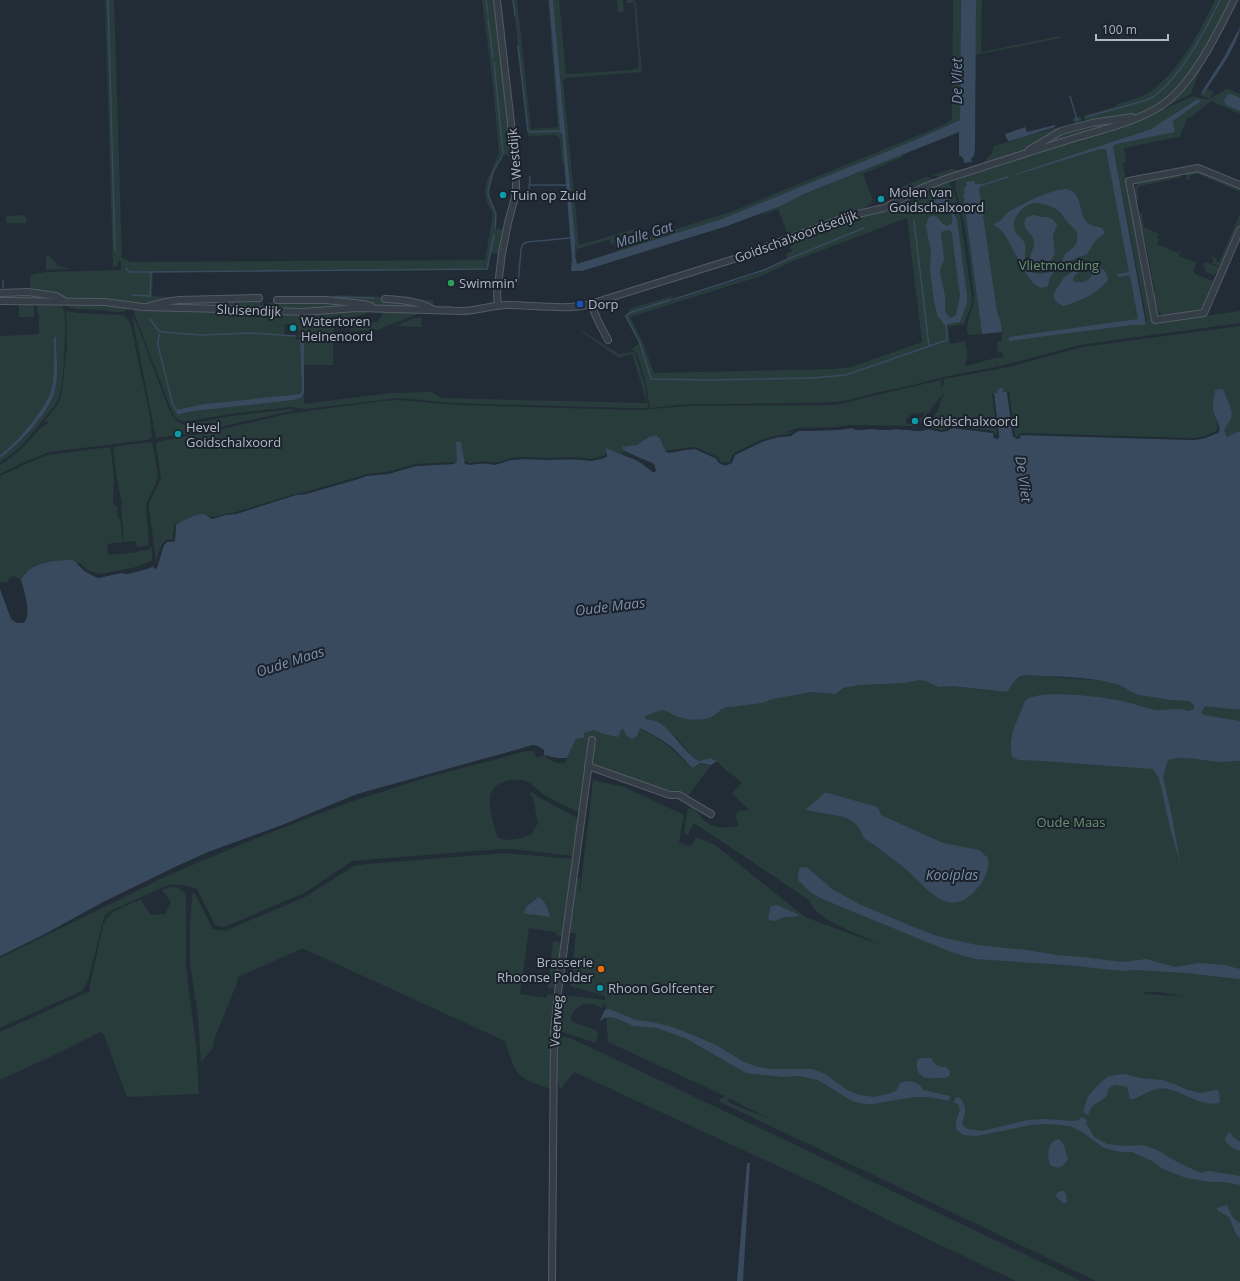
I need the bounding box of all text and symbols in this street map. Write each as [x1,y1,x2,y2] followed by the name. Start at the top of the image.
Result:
[1096,16,1168,42] scale bar
[1102,21,1137,38] text: 100 m
[947,56,966,104] water label: De Vliet
[503,127,525,180] street label: Westdijk
[889,183,984,216] place label: Molen van Goidschalxoord
[511,186,587,204] place label: Tuin op Zuid
[498,190,508,200] marker: Tuin op Zuid
[876,194,886,204] marker: Molen van Goidschalxoord
[732,205,860,267] street label: Goidschalxoordsedijk
[613,216,676,252] water label: Malle Gat
[1019,256,1099,274] park label: Vlietmonding
[459,274,518,292] place label: Swimmin'
[446,278,456,288] marker: Swimmin'
[588,295,619,313] place label: Dorp
[575,299,585,309] marker: Dorp
[216,300,282,320] street label: Sluisendijk
[301,312,373,345] place label: Watertoren Heinenoord
[288,323,298,333] marker: Watertoren Heinenoord
[923,412,1018,430] place label: Goidschalxoord
[910,416,920,426] marker: Goidschalxoord
[186,418,281,451] place label: Hevel Goidschalxoord
[173,429,183,439] marker: Hevel Goidschalxoord
[1011,455,1037,505] water label: De Vliet
[574,592,646,620] water label: Oude Maas
[254,641,326,681] water label: Oude Maas
[1036,813,1106,831] park label: Oude Maas
[926,865,978,884] water label: Kooiplas
[497,953,594,986] place label: Brasserie Rhoonse Polder
[596,964,606,974] marker: Brasserie Rhoonse Polder
[608,979,715,997] place label: Rhoon Golfcenter
[595,983,605,993] marker: Rhoon Golfcenter
[545,994,567,1048] street label: Veerweg

